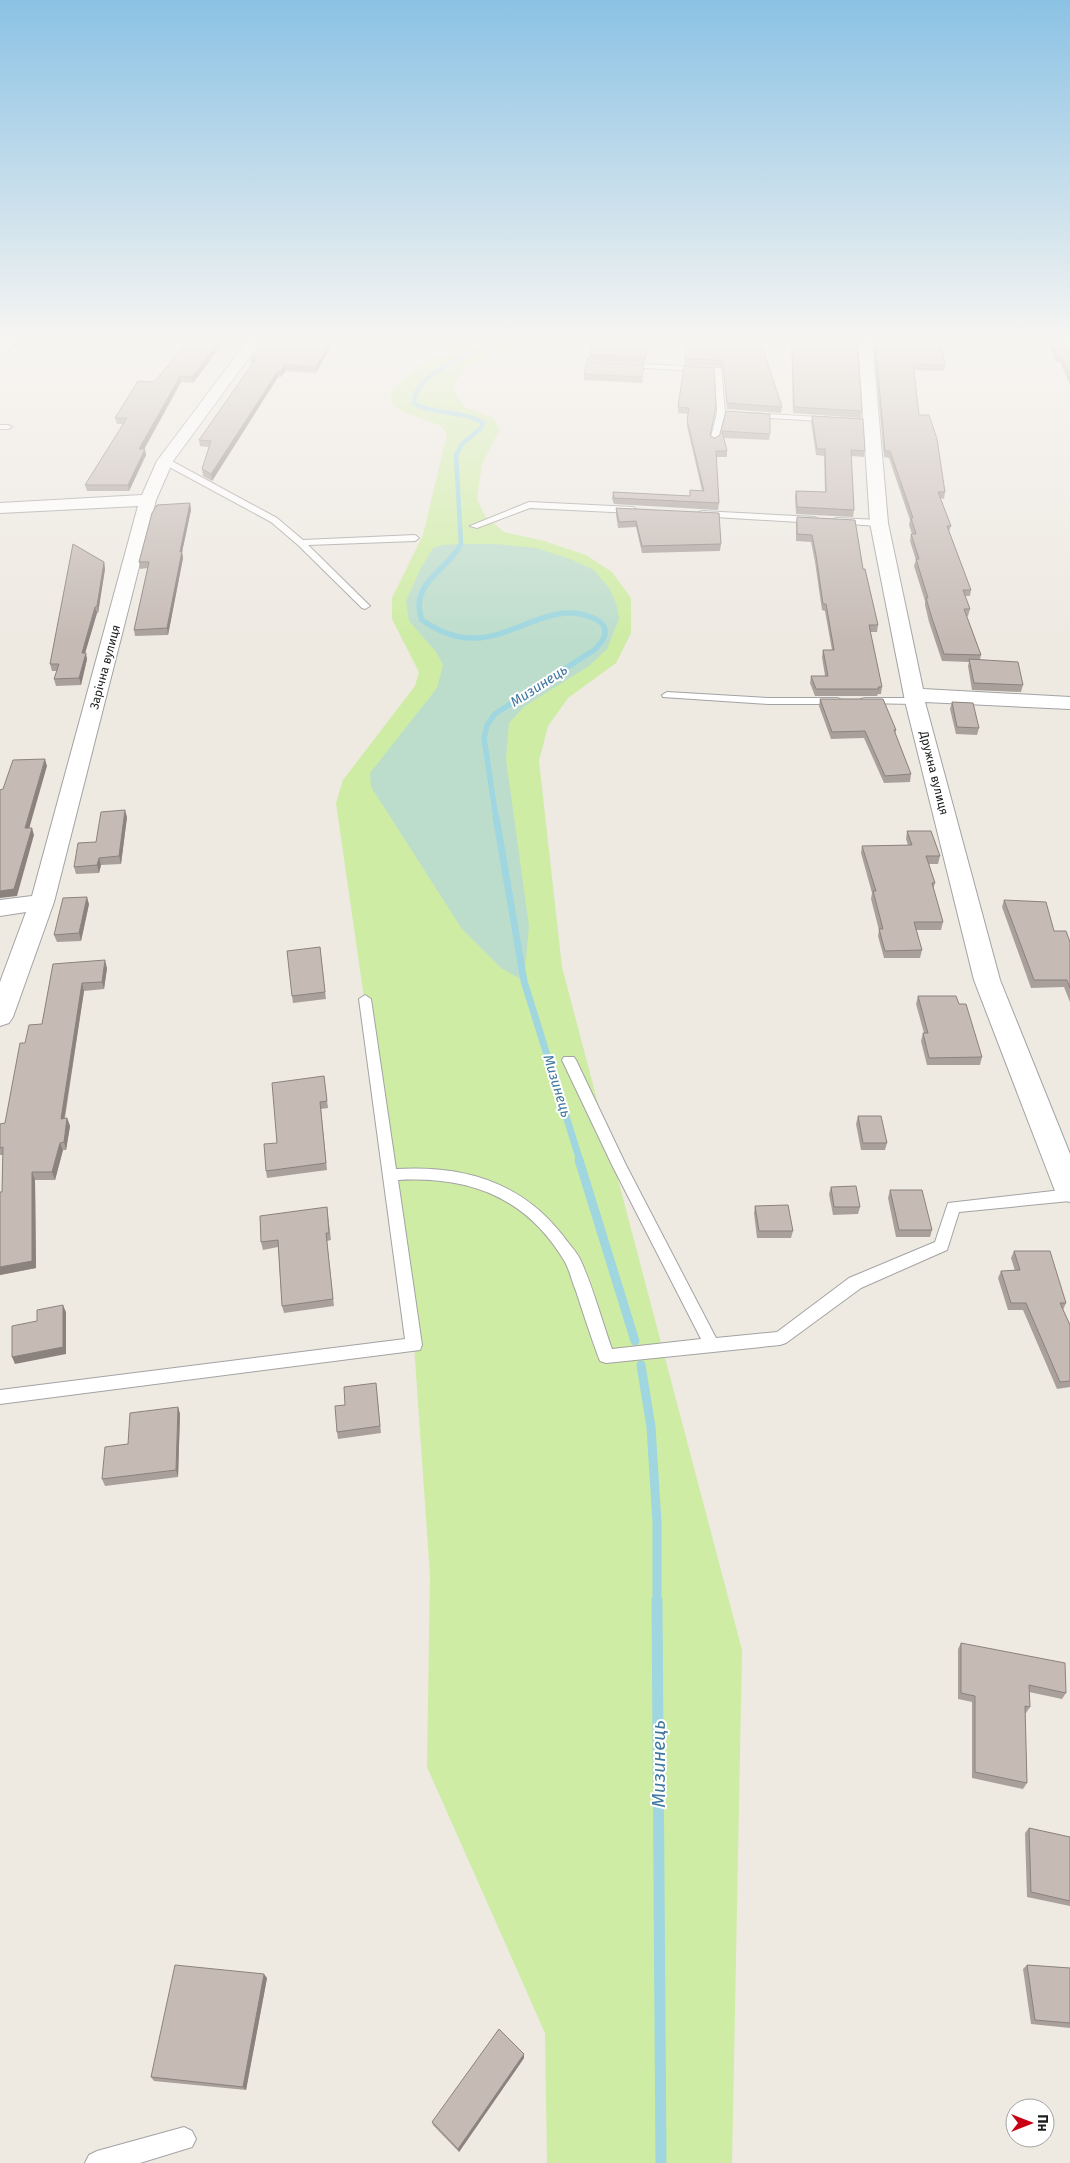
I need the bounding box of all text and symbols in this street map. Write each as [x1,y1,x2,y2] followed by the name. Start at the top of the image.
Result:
[87,623,123,711] street label: Зарічна вулиця
[507,661,571,711] water label: Мизинець
[917,729,951,816] street label: Дружна вулиця
[539,1053,575,1119] water label: Мизинець
[647,1720,670,1808] water label: Мизинець
[1005,2098,1055,2148] north arrow
[1034,2114,1051,2132] text: Пн

